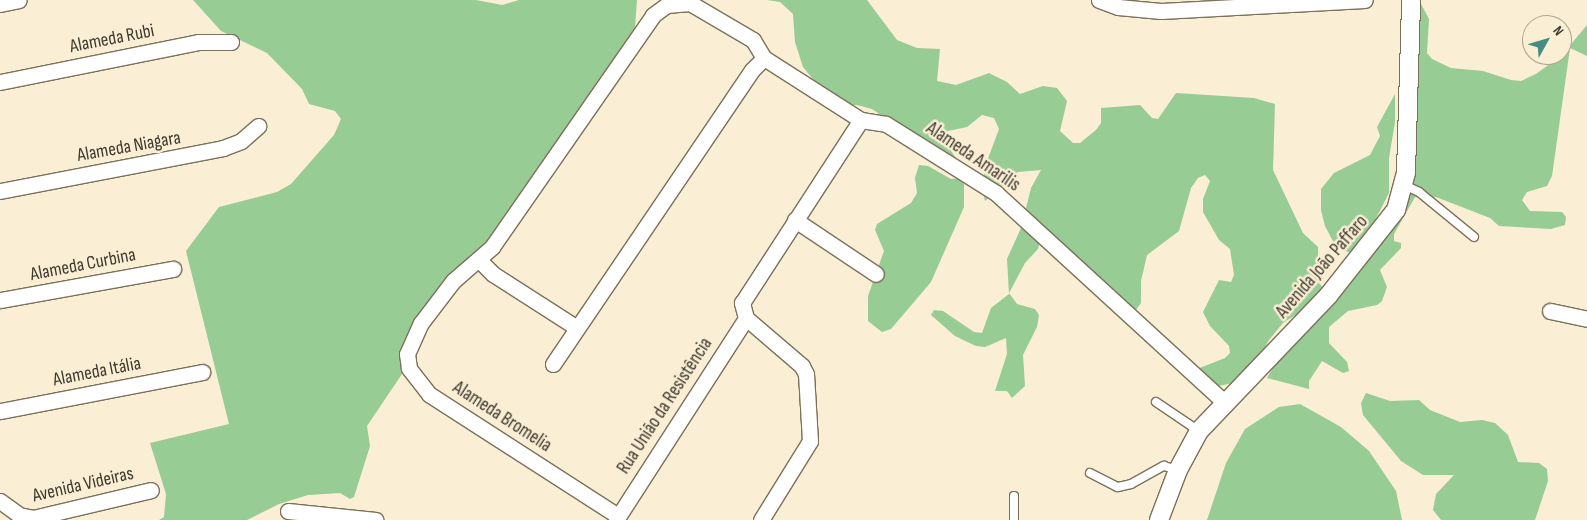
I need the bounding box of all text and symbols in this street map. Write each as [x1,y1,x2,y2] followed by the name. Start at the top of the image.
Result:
[1522,15,1572,65] north arrow
[68,20,156,58] street label: Alameda Rubi
[1549,23,1567,39] text: N
[922,117,1024,197] street label: Alameda Amarilis
[75,127,183,167] street label: Alameda Niagara
[1271,211,1373,323] street label: Avenida João Paffaro
[28,244,138,286] street label: Alameda Curbina
[612,334,718,478] street label: Rua União da Resistência
[51,352,143,392] street label: Alameda Itália
[448,377,556,457] street label: Alameda Bromelia
[30,462,136,508] street label: Avenida Videiras

